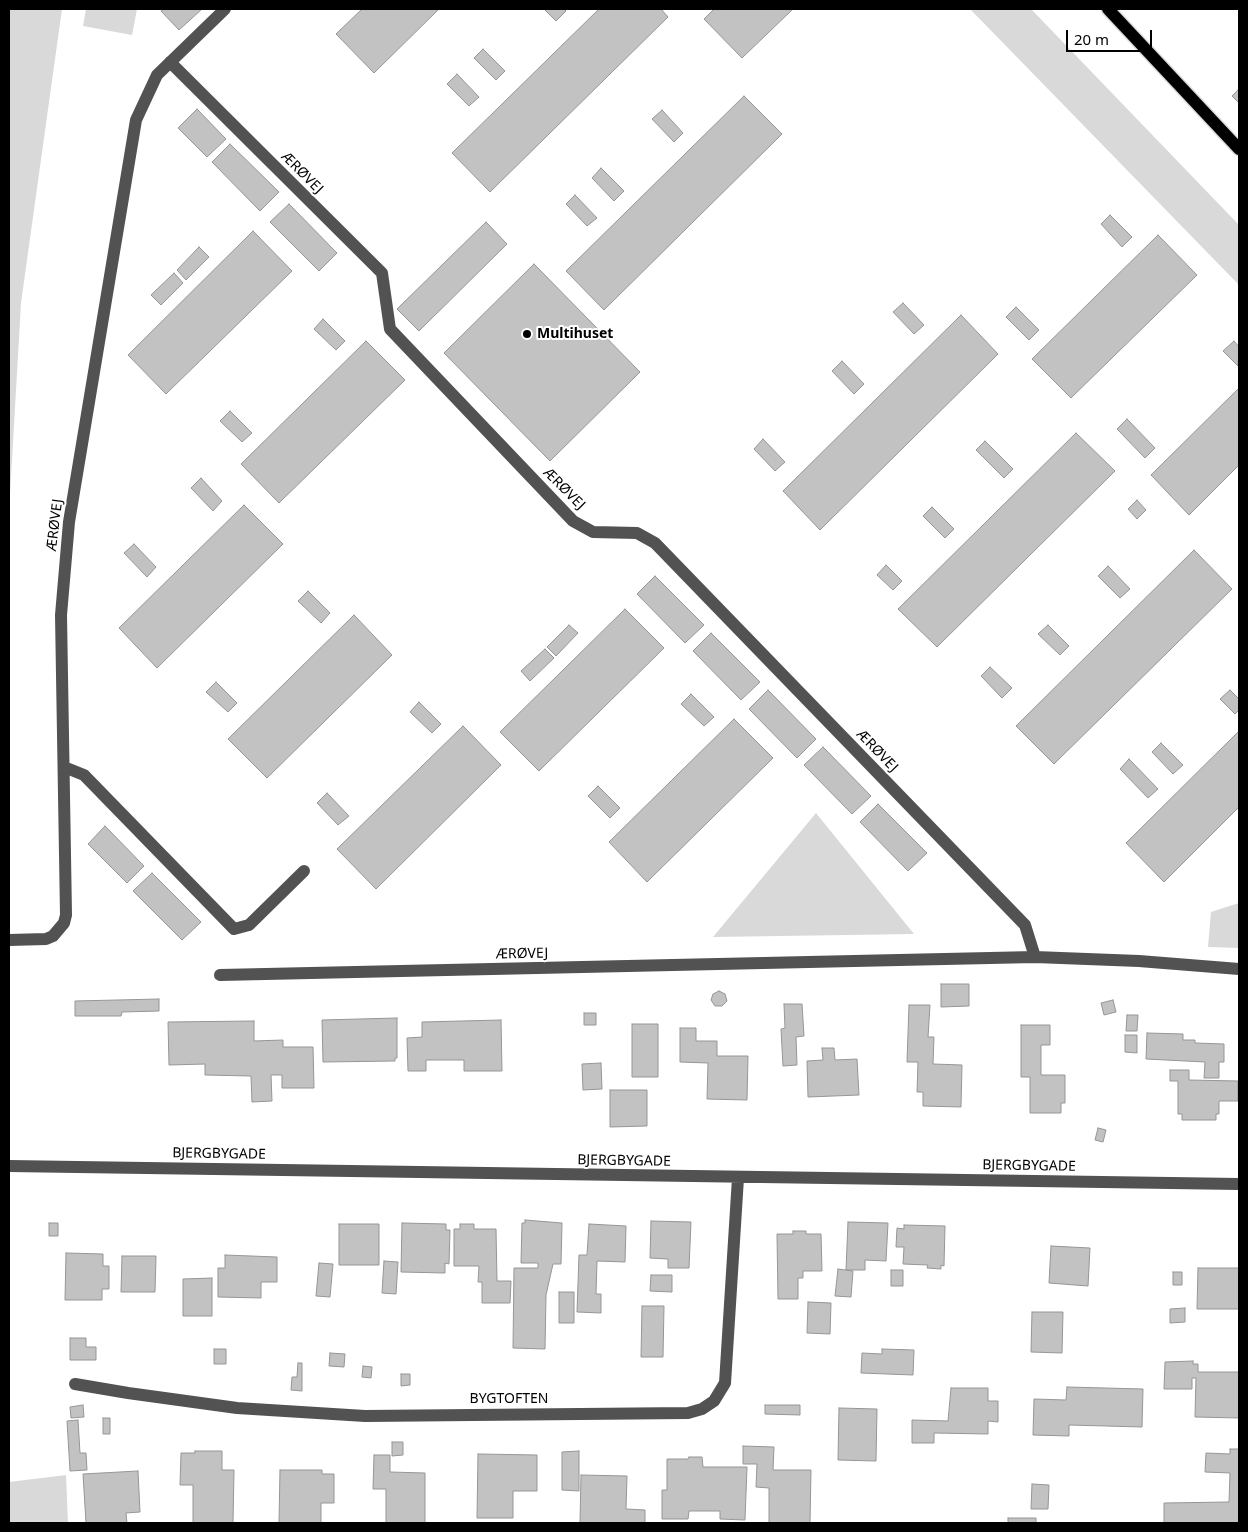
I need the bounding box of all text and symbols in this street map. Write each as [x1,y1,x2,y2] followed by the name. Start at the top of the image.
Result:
[1068,20,1154,52] scale bar
[1074,29,1109,49] text: 20 m
[277,148,327,198] street label: ÆRØVEJ
[537,326,613,342] place label: Multihuset
[521,328,533,340] marker: Multihuset
[539,464,589,514] street label: ÆRØVEJ
[43,498,67,552] street label: ÆRØVEJ
[853,726,901,776] street label: ÆRØVEJ
[496,945,548,963] street label: ÆRØVEJ
[172,1145,266,1163] street label: BJERGBYGADE
[577,1152,671,1170] street label: BJERGBYGADE
[982,1157,1076,1175] street label: BJERGBYGADE
[470,1391,548,1407] street label: BYGTOFTEN

